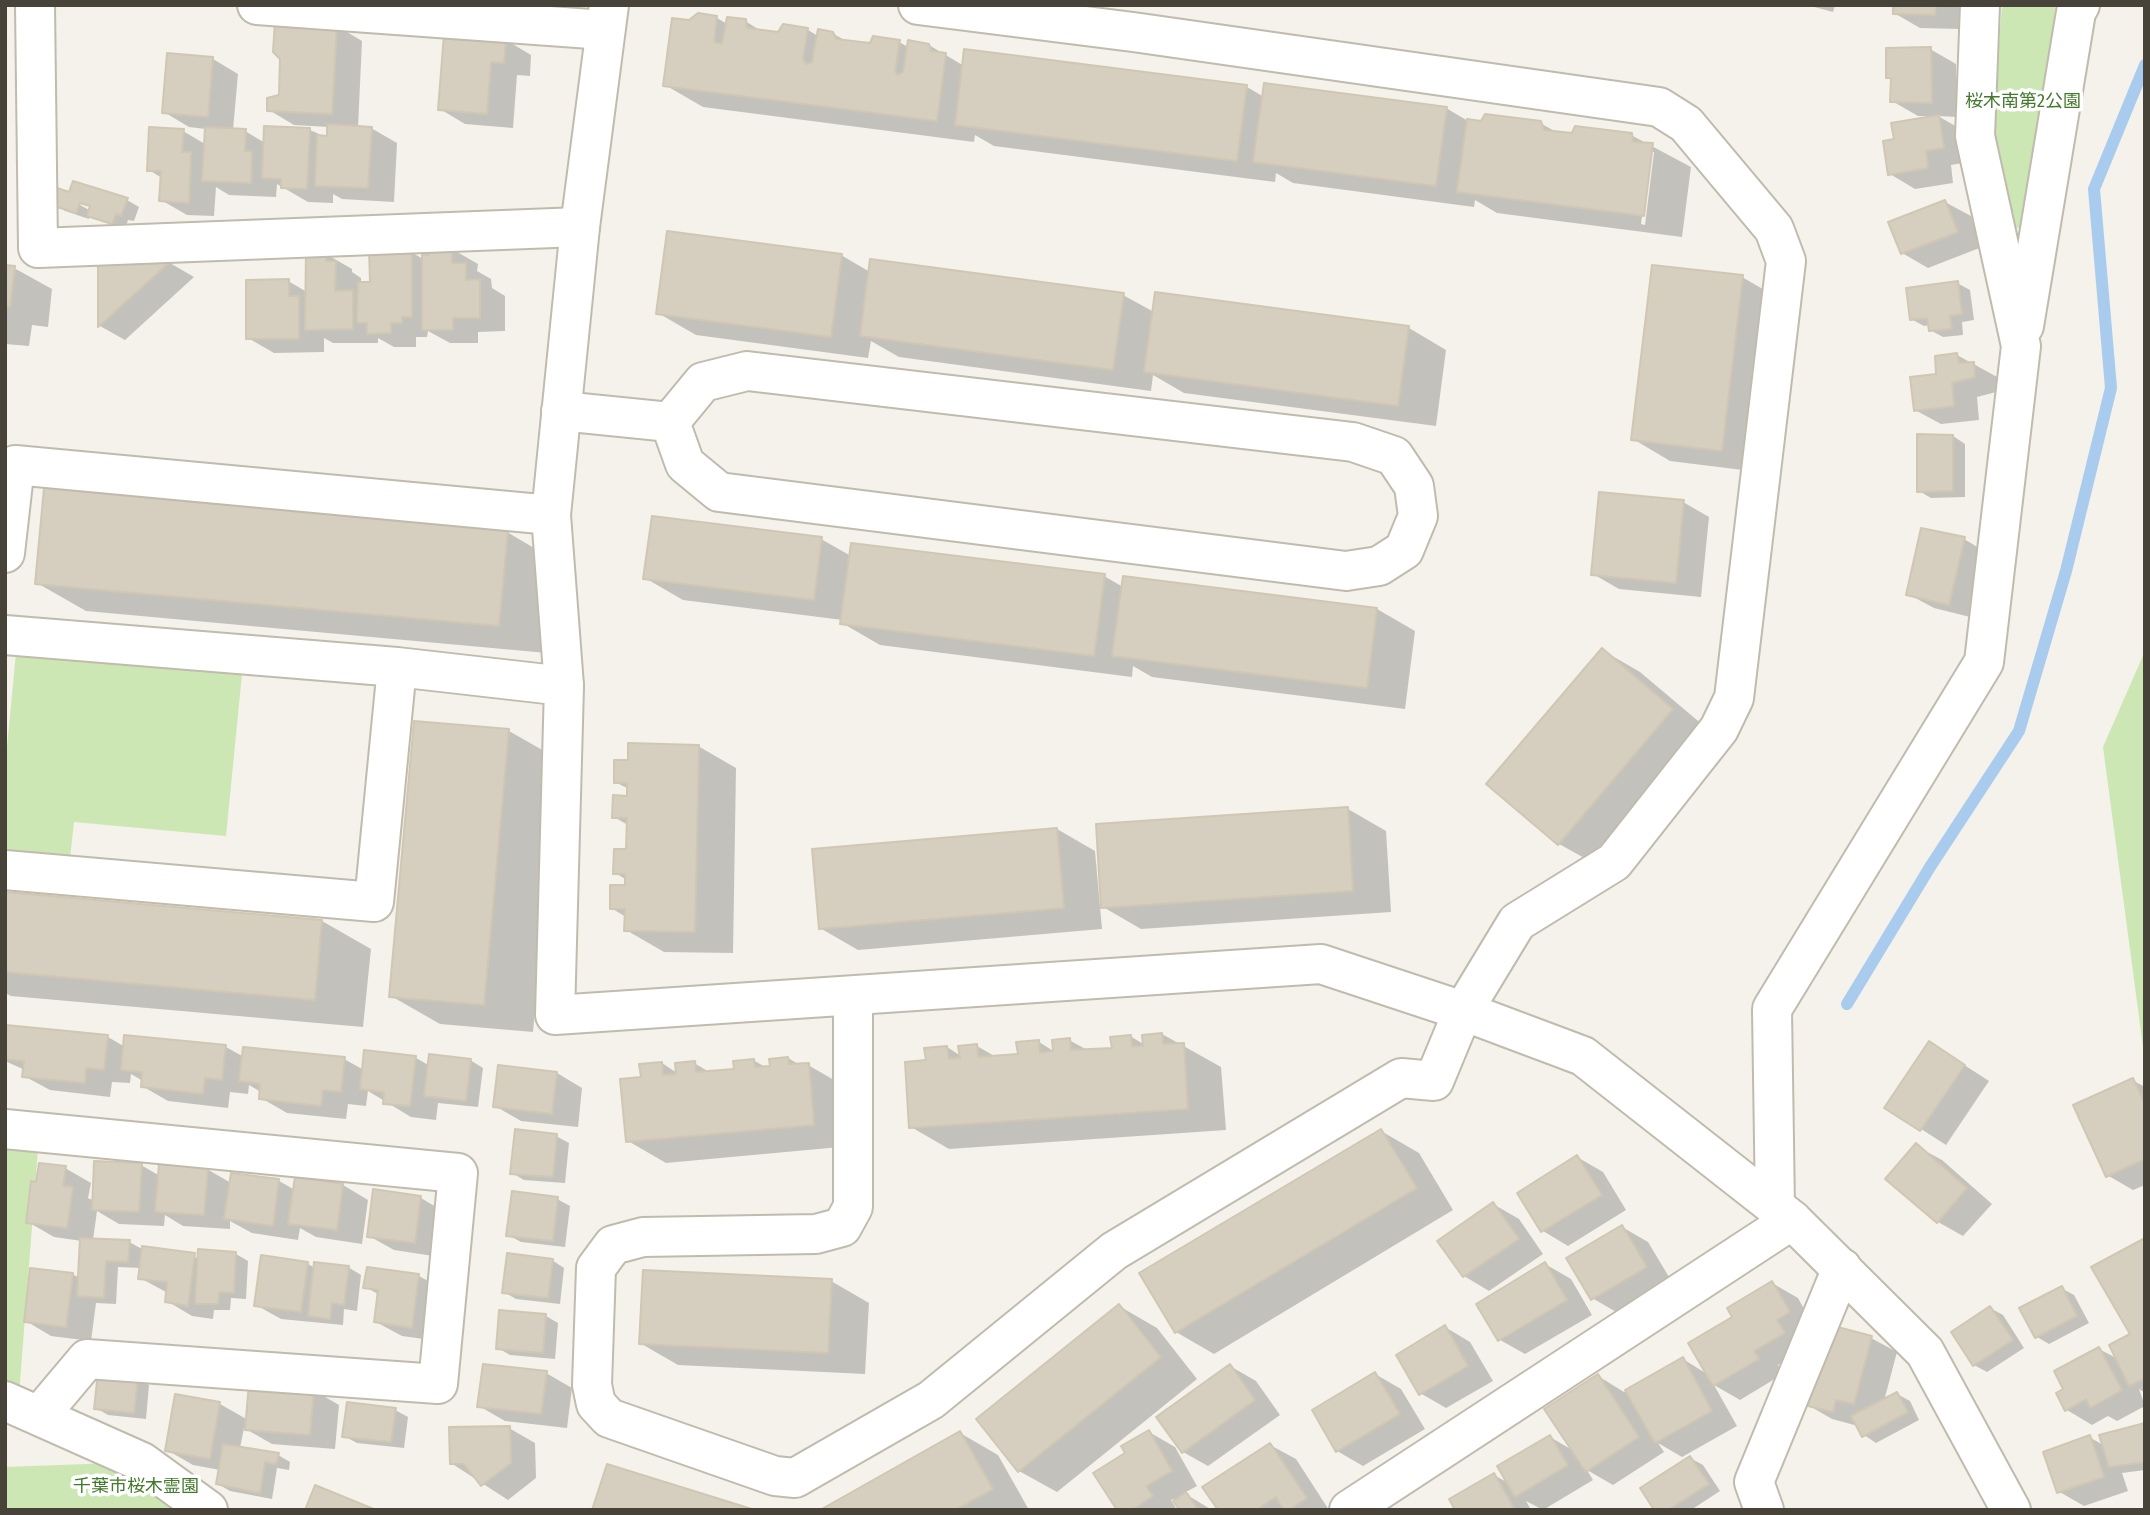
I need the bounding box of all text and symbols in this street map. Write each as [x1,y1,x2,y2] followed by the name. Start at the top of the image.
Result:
[1965,91,2081,113] park label: 桜木南第2公園
[73,1476,199,1498] park label: 千葉市桜木霊園

